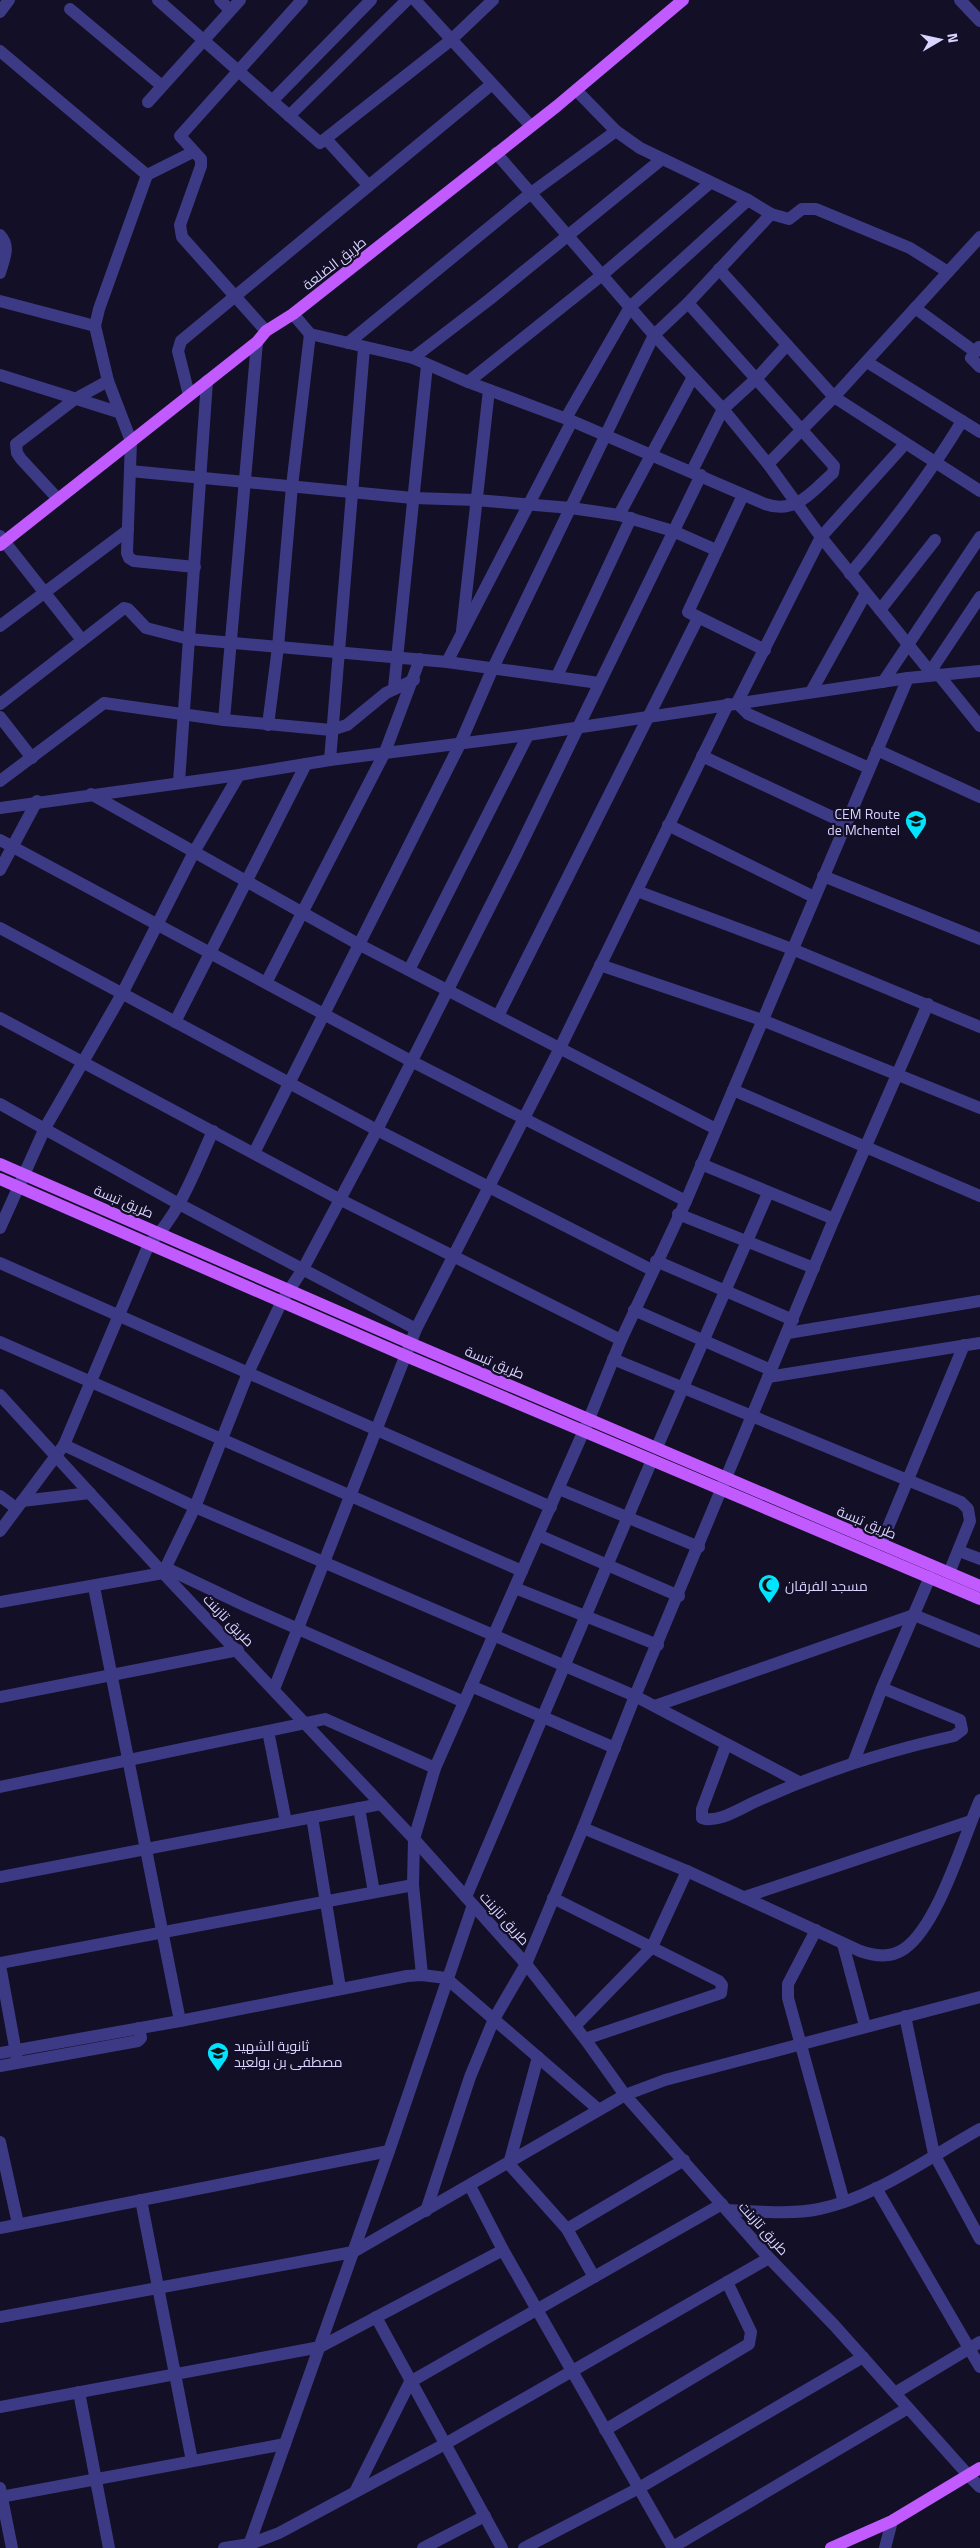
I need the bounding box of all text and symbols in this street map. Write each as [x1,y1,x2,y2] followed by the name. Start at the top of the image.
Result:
[915,15,965,65] north arrow
[942,31,964,44] text: N
[298,231,370,295] street label: طريق الضلعة
[827,803,900,840] place label: CEM Route de Mchentel
[904,809,928,840] school or university icon: CEM Route de Mchentel
[91,1179,157,1223] street label: طريق تبسة
[462,1340,528,1384] street label: طريق تبسة
[834,1500,900,1544] street label: طريق تبسة
[757,1573,781,1604] mosque icon: مسجد الفرقان
[785,1575,868,1596] place label: مسجد الفرقان
[199,1589,259,1651] street label: طريق تازبنت
[475,1886,535,1950] street label: طريق تازبنت
[234,2035,343,2072] place label: ثانوية الشهيد مصطفى بن بولعيد
[206,2041,230,2072] school or university icon: ثانوية الشهيد مصطفى بن بولعيد
[734,2196,794,2260] street label: طريق تازبنت

